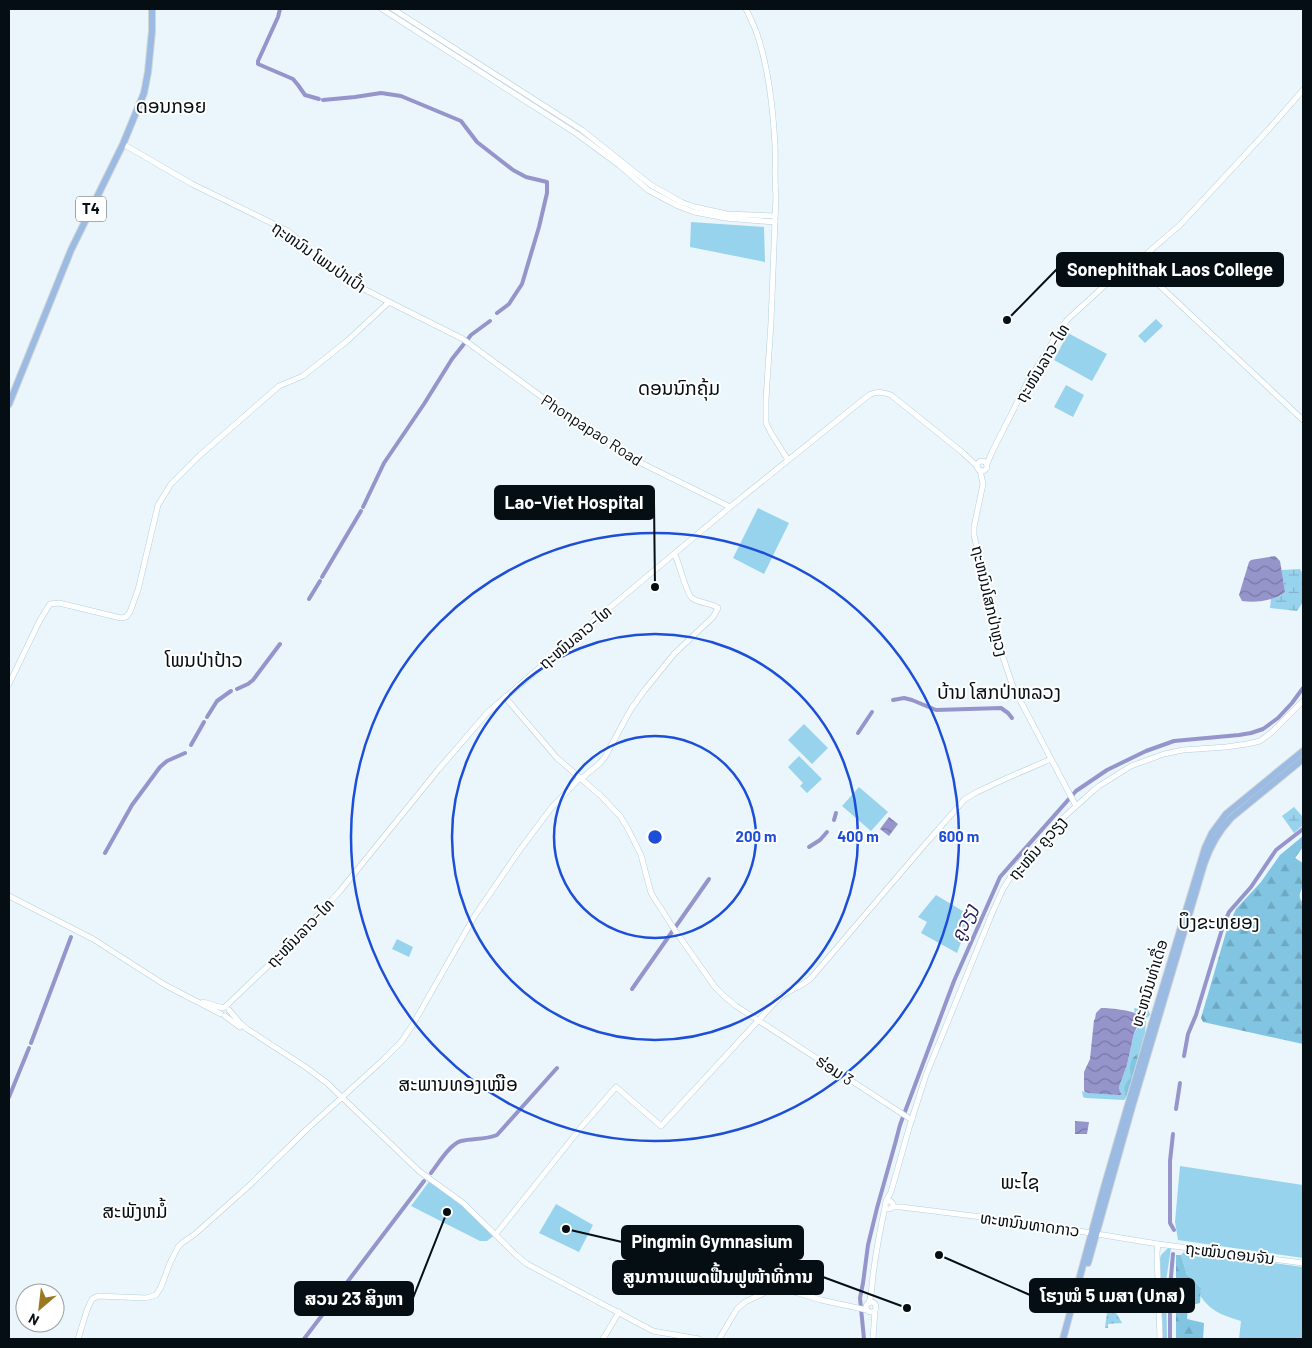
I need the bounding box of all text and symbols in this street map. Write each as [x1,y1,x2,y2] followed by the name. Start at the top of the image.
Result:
[136,94,206,117] district label: ດອນກອຍ
[76,196,106,222] road number: T4
[268,216,371,296] street label: ຖະຫນົນ ໂພນປ່າເປົ້າ
[1057,253,1283,286] callout: Sonephithak Laos College
[1067,258,1273,280] text: Sonephithak Laos College
[1011,320,1073,406] street label: ຖະໜົນລາວ-ໄທ
[638,376,720,401] district label: ດອນນົກຄຸ້ມ
[538,390,646,469] street label: Phonpapao Road
[495,486,654,519] callout: Lao-Viet Hospital
[505,491,643,513] text: Lao-Viet Hospital
[967,543,1013,659] street label: ຖະຫນົນໂສກປ່າຫຼວງ
[535,601,615,672] street label: ຖະໜົນລາວ-ໄທ
[164,648,243,671] district label: ໂພນປ່າປ້າວ
[937,680,1061,703] district label: ບ້ານ ໂສກປ່າຫລວງ
[1004,812,1071,885] street label: ຖະໜົນ ຄູວຽງ
[735,827,777,845] text: 200 m
[837,827,879,845] text: 400 m
[939,827,979,845] text: 600 m
[646,828,664,846] centre of rings
[262,894,337,971] street label: ຖະໜົນລາວ-ໄທ
[945,899,983,946] water label: ຄູວຽງ
[1178,910,1260,933] district label: ບຶງຂະຫຍອງ
[1124,936,1171,1029] street label: ທະຫນົນທ່າເດື່ອ
[813,1050,858,1089] street label: ຮ່ອມ 3
[398,1072,518,1095] district label: ສະພານທອງເໝືອ
[1001,1170,1039,1193] district label: ພະໄຊ
[102,1197,168,1222] district label: ສະພັງຫມໍ້
[979,1207,1081,1240] street label: ທະຫນົນທາດກາວ
[622,1226,803,1259] callout: Pingmin Gymnasium
[631,1230,793,1252] text: Pingmin Gymnasium
[1184,1238,1276,1267] street label: ຖະໝົນດອນຈັນ
[613,1261,823,1294] callout: ສູນການແພດຟື້ນຟູໜ້າທີ່ການ
[623,1262,813,1288] text: ສູນການແພດຟື້ນຟູໜ້າທີ່ການ
[1030,1279,1194,1312] callout: ໂຮງໝໍ 5 ເມສາ (ປກສ)
[295,1282,413,1315] callout: ສວນ 23 ສິງຫາ
[15,1283,65,1333] north arrow
[1039,1284,1185,1306] text: ໂຮງໝໍ 5 ເມສາ (ປກສ)
[305,1287,403,1309] text: ສວນ 23 ສິງຫາ
[26,1310,42,1330] text: N

